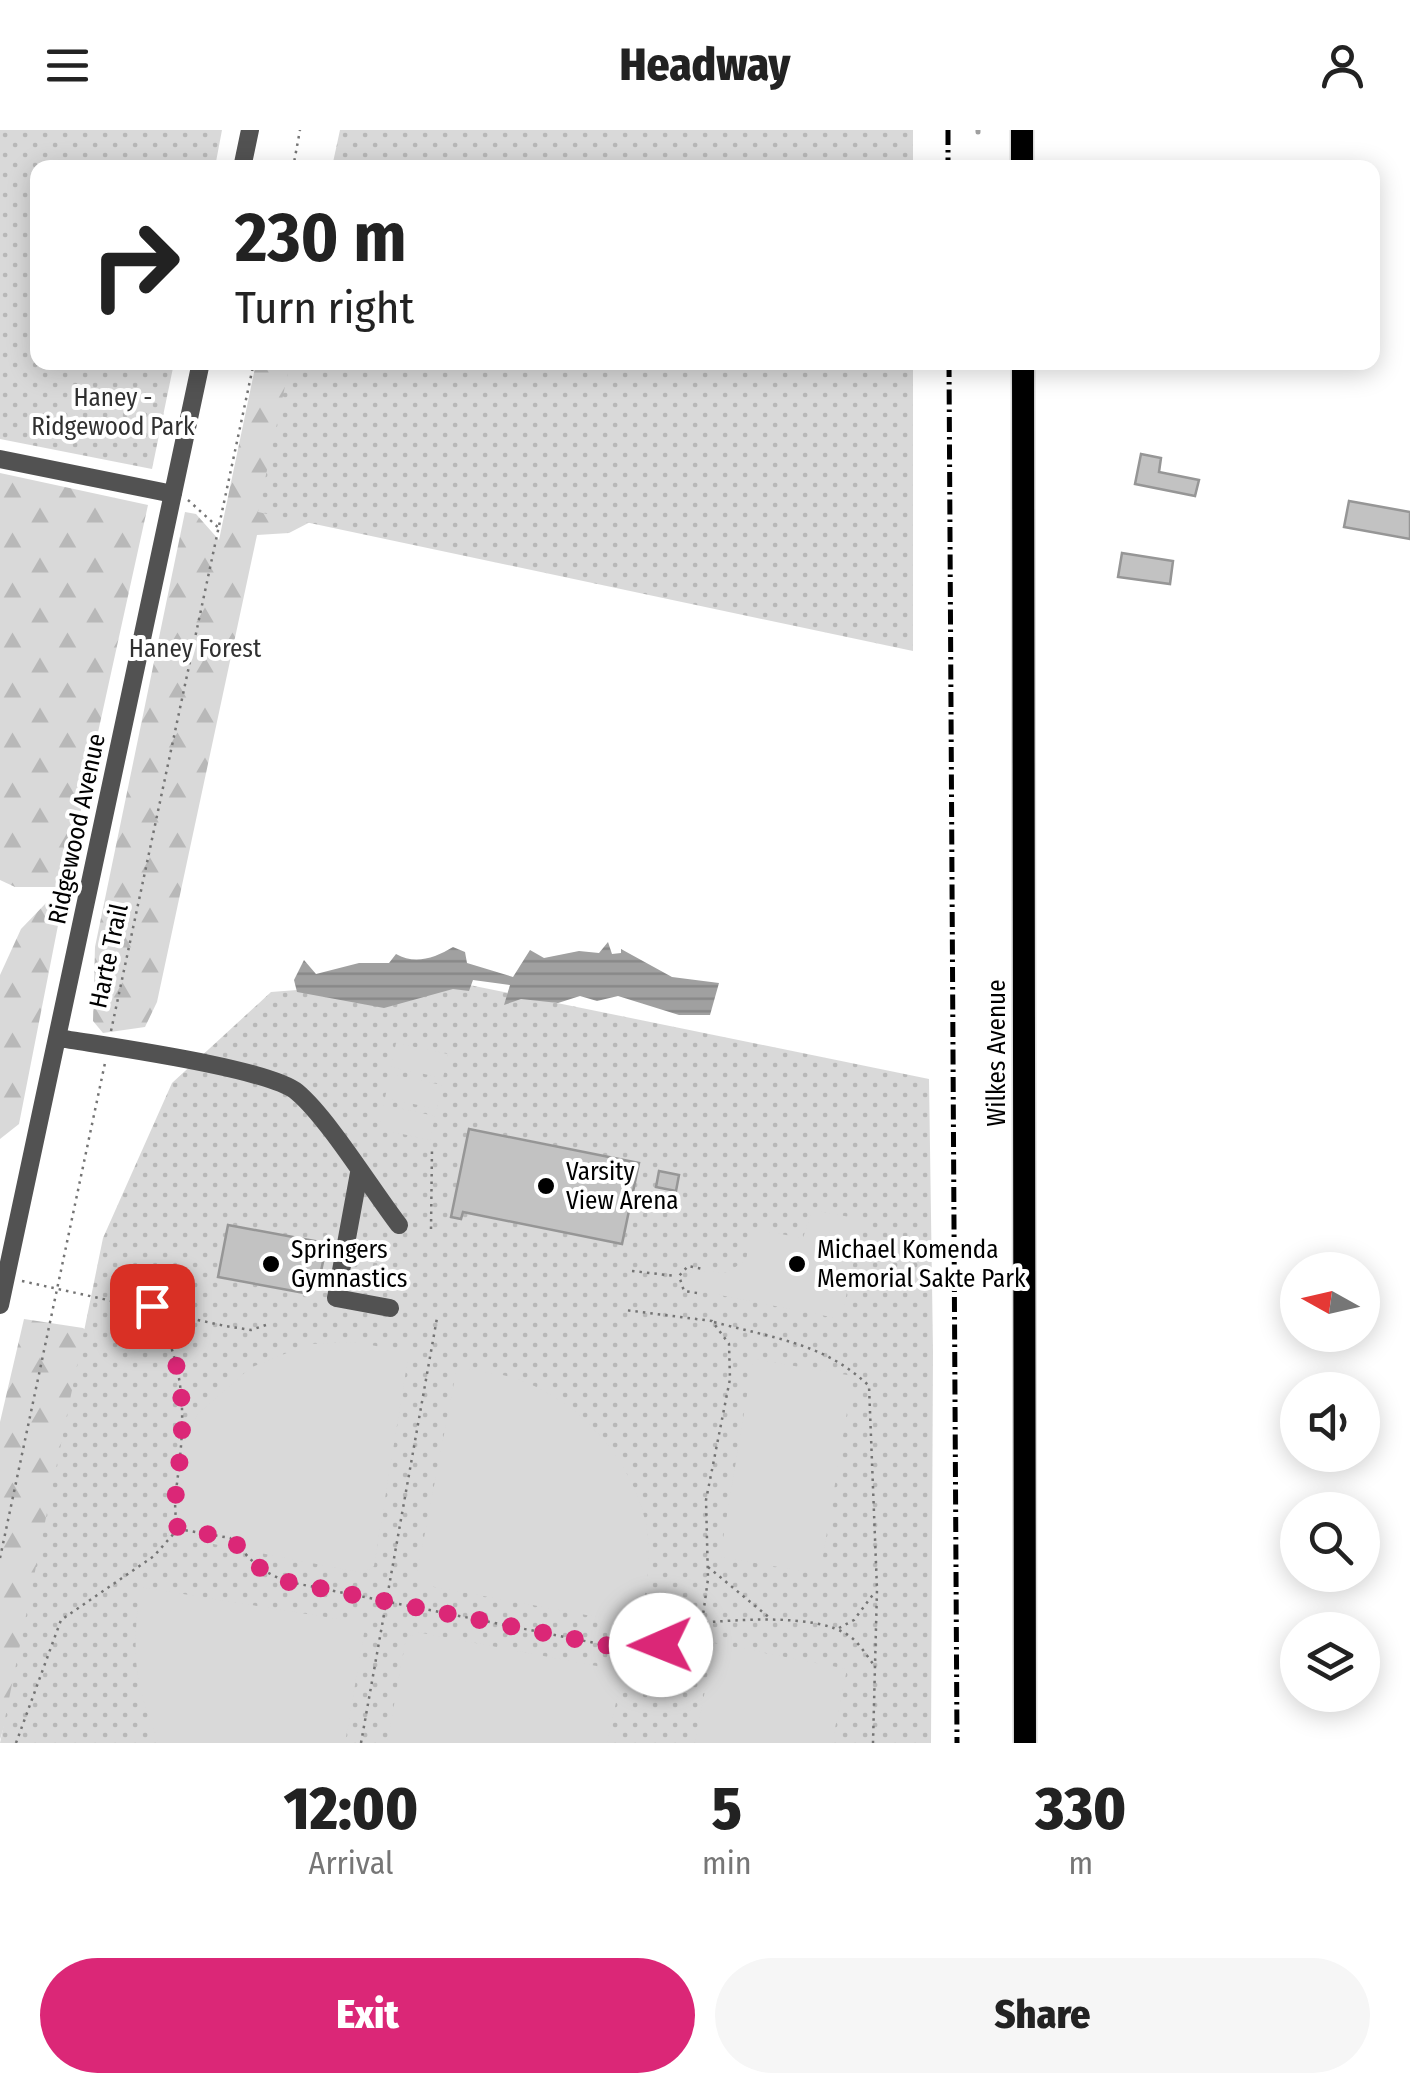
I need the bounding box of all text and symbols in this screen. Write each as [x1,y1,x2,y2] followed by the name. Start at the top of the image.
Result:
[40,38,95,93] icon: menu
[620,38,790,92] text: Headway
[1315,38,1370,93] icon: person
[235,196,407,280] text: 230 m
[70,200,200,330] icon: right
[235,281,414,335] text: Turn right
[31,383,195,442] park label: Haney - Ridgewood Park
[129,634,262,664] park label: Haney Forest
[42,731,112,927] street label: Ridgewood Avenue
[83,901,135,1011] street label: Harte Trail
[982,979,1012,1127] street label: Wilkes Avenue
[566,1157,679,1216] place label: Varsity View Arena
[535,1175,557,1197] marker: Varsity View Arena
[291,1235,407,1294] place label: Springers Gymnastics
[817,1235,1026,1294] place label: Michael Komenda Memorial Sakte Park
[1280,1252,1380,1352] north arrow
[1280,1252,1380,1712] map controls
[260,1253,282,1275] marker: Springers Gymnastics
[786,1253,808,1275] marker: Michael Komenda Memorial Sakte Park
[110,1264,195,1349] pin
[125,1279,180,1334] icon: arrive
[1280,1372,1380,1472] button: sound
[1280,1492,1380,1592] button: search
[609,1593,713,1697] position arrow
[1280,1612,1380,1712] button: layers
[284,1773,418,1845] text: 12:00
[712,1773,742,1845] text: 5
[1035,1773,1126,1845] text: 330
[309,1844,393,1882] text: Arrival
[702,1844,752,1882] text: min
[1068,1844,1093,1882] text: m
[40,1958,695,2073] button: Exit
[715,1958,1370,2073] button: Share

